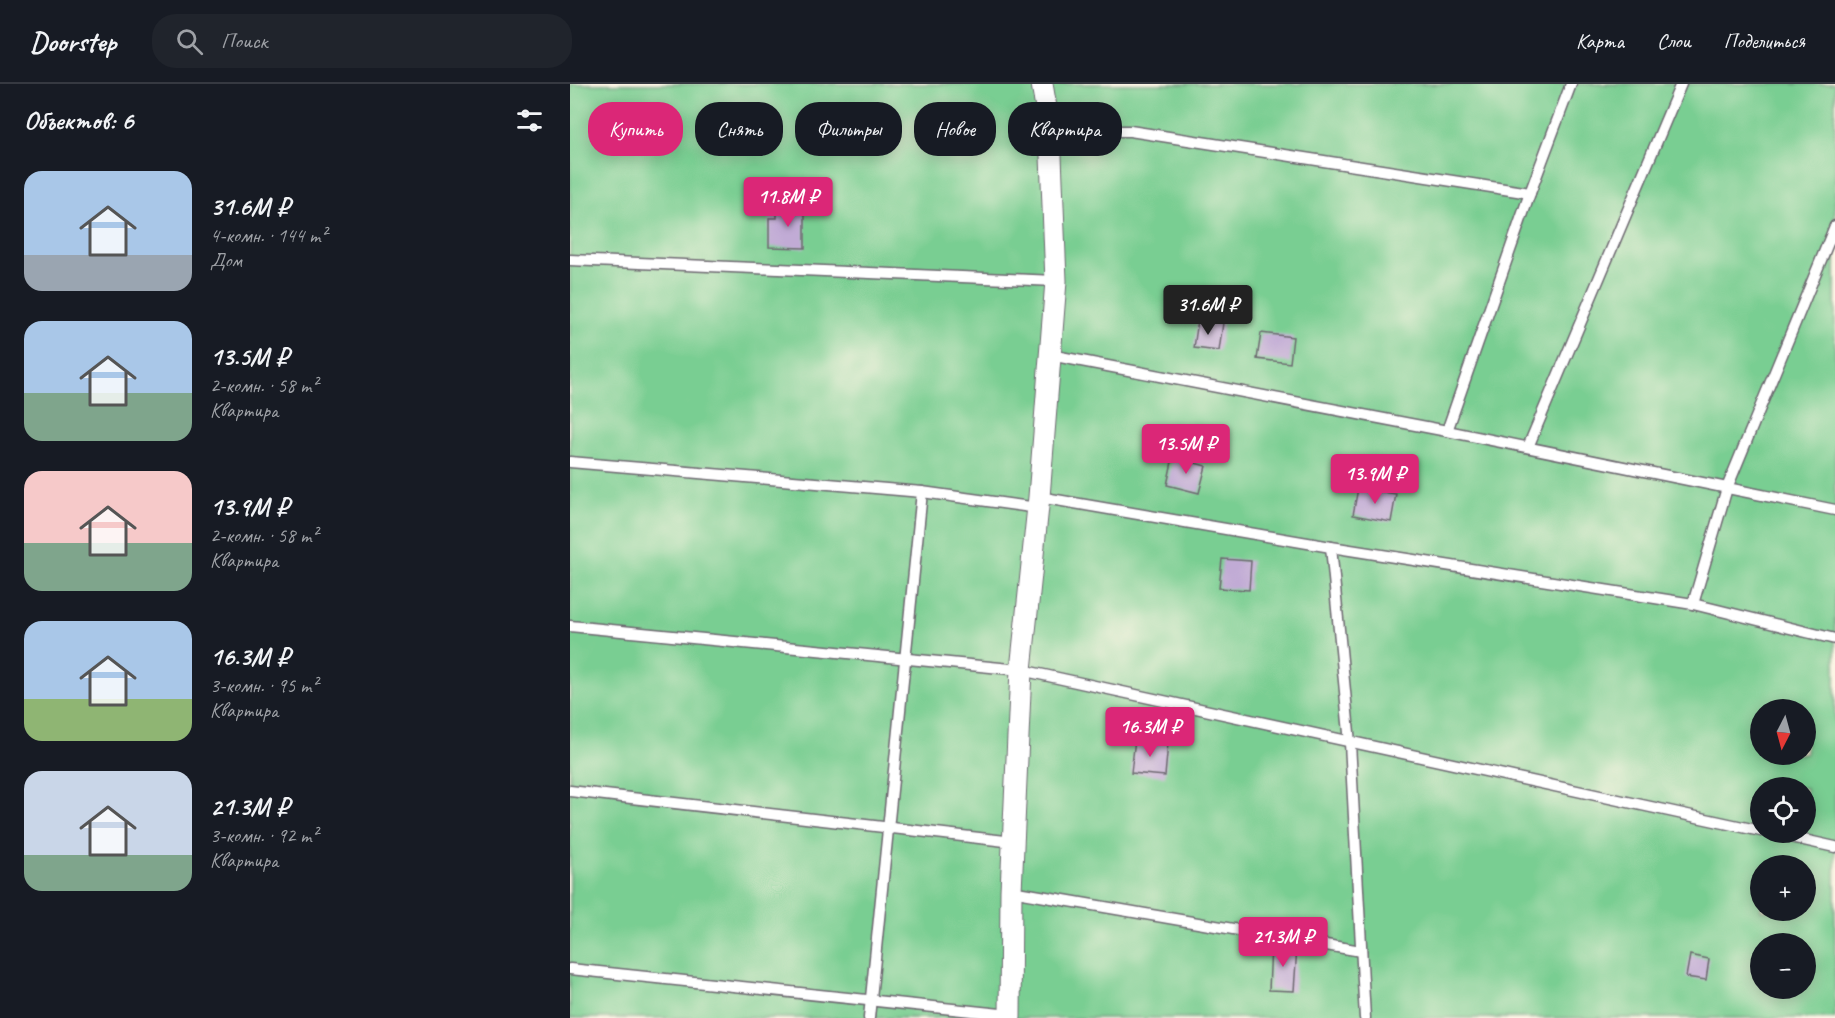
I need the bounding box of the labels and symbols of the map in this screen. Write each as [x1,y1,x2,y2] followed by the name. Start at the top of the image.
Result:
[733,177,843,228] pin: 11.8M ₽
[1153,285,1263,336] pin: 31.6M ₽
[1131,424,1241,475] pin: 13.5M ₽
[1320,454,1430,505] pin: 13.9M ₽
[1750,699,1816,765] north arrow
[1095,707,1205,758] pin: 16.3M ₽
[1228,917,1338,968] pin: 21.3M ₽

